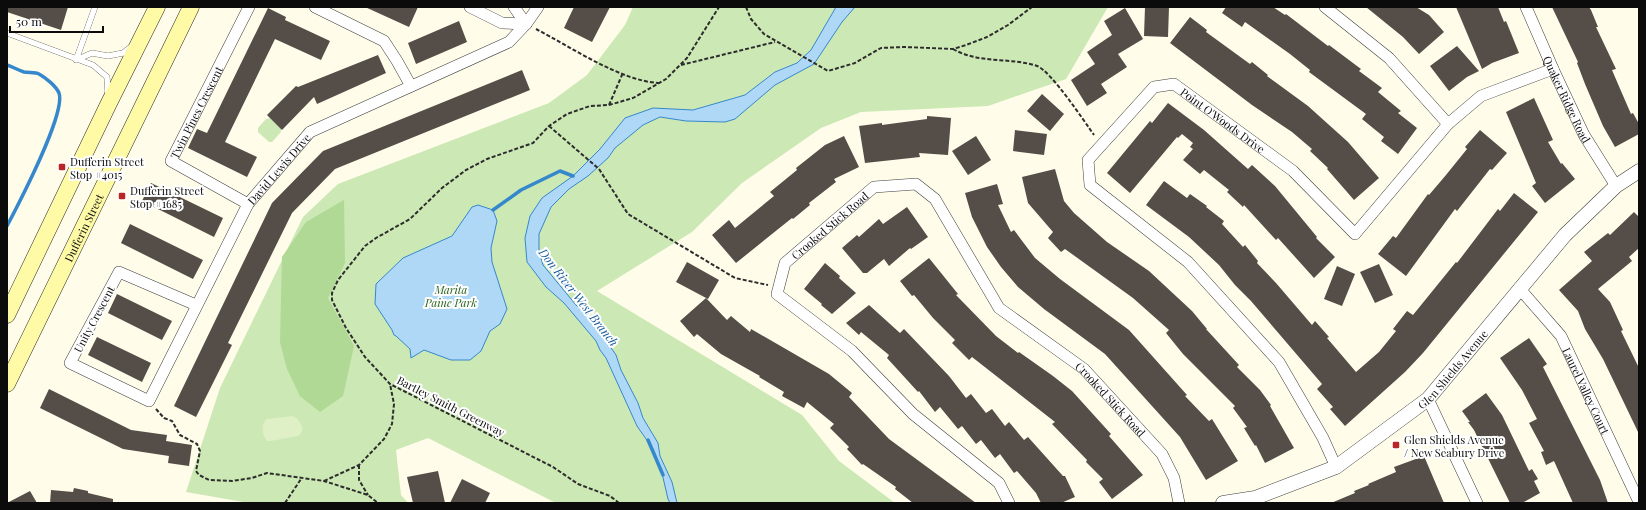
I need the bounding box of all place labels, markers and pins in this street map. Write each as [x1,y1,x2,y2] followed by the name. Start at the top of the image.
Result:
[70,154,144,182] place label: Dufferin Street Stop #4015
[57,162,67,172] marker: Dufferin Street Stop #4015
[130,183,204,211] place label: Dufferin Street Stop #1685
[117,191,127,201] marker: Dufferin Street Stop #1685
[1404,432,1505,460] place label: Glen Shields Avenue / New Seabury Drive
[1391,440,1401,450] marker: Glen Shields Avenue / New Seabury Drive

